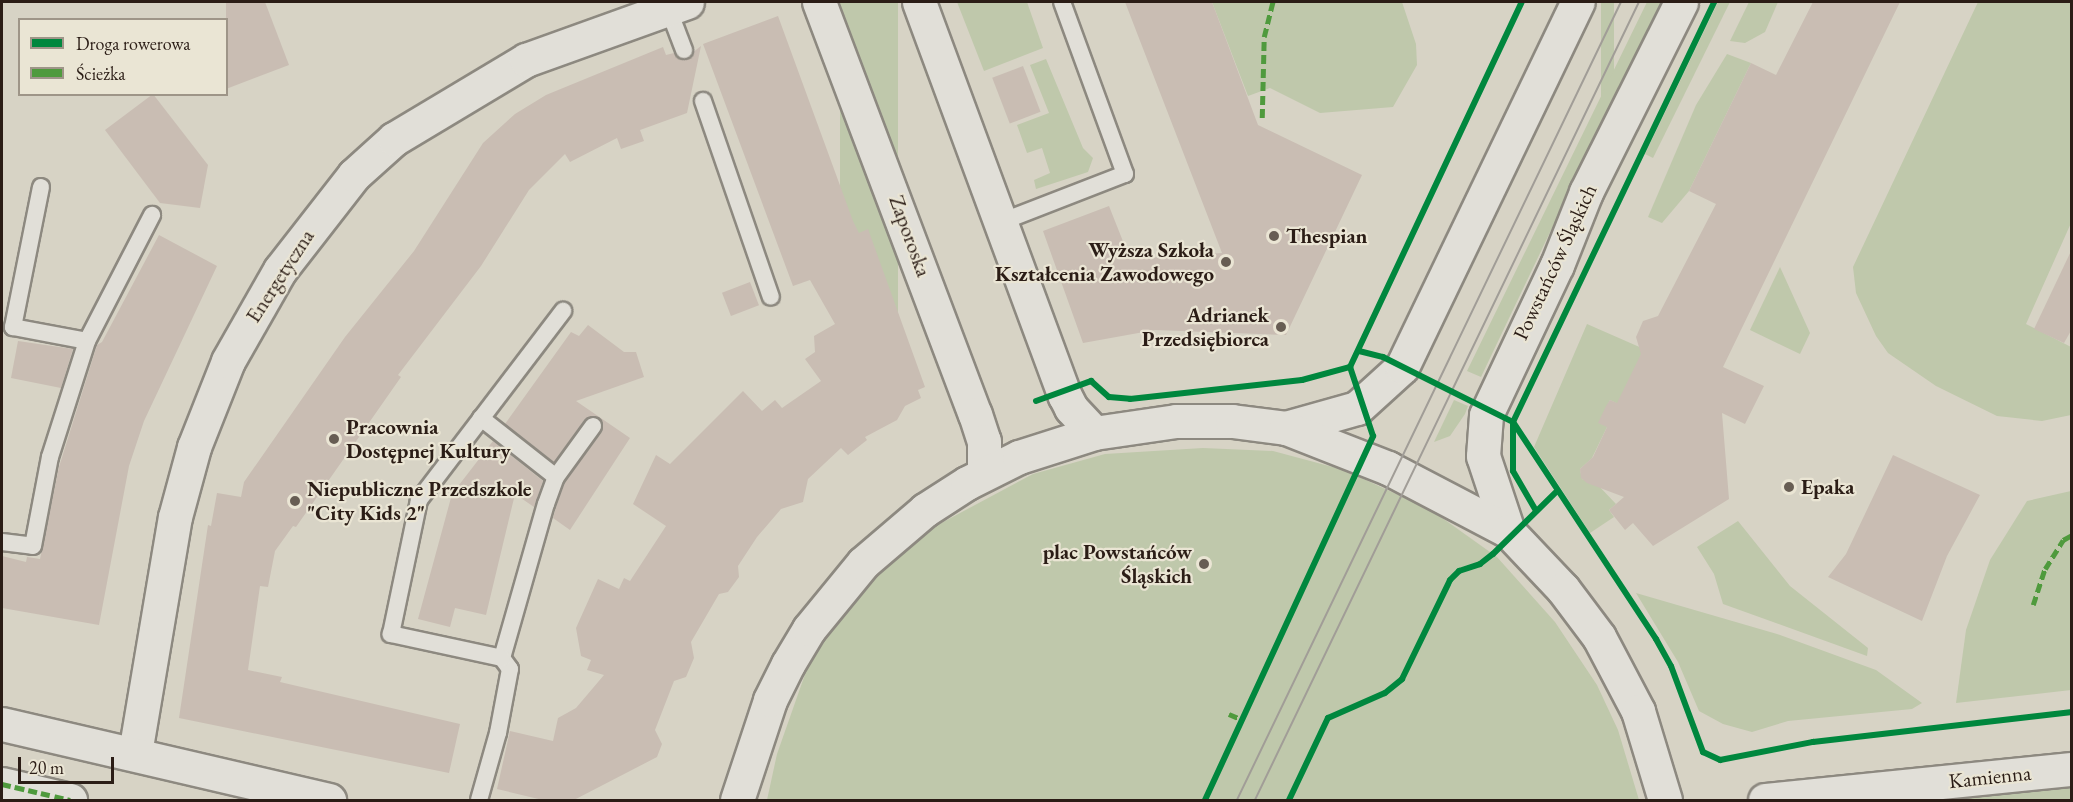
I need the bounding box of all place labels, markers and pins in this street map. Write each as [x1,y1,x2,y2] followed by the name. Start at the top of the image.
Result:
[1286,223,1368,249] place label: Thespian
[1267,229,1281,243] marker: Thespian
[995,237,1214,287] place label: Wyższa Szkoła Kształcenia Zawodowego
[1219,255,1233,269] marker: Wyższa Szkoła Kształcenia Zawodowego
[1142,302,1269,352] place label: Adrianek Przedsiębiorca
[1274,320,1288,334] marker: Adrianek Przedsiębiorca
[346,414,511,464] place label: Pracownia Dostępnej Kultury
[327,432,341,446] marker: Pracownia Dostępnej Kultury
[1801,474,1854,500] place label: Epaka
[307,476,532,526] place label: Niepubliczne Przedszkole "City Kids 2"
[1782,480,1796,494] marker: Epaka
[288,494,302,508] marker: Niepubliczne Przedszkole "City Kids 2"
[1043,539,1192,589] place label: plac Powstańców Śląskich
[1197,557,1211,571] marker: plac Powstańców Śląskich

